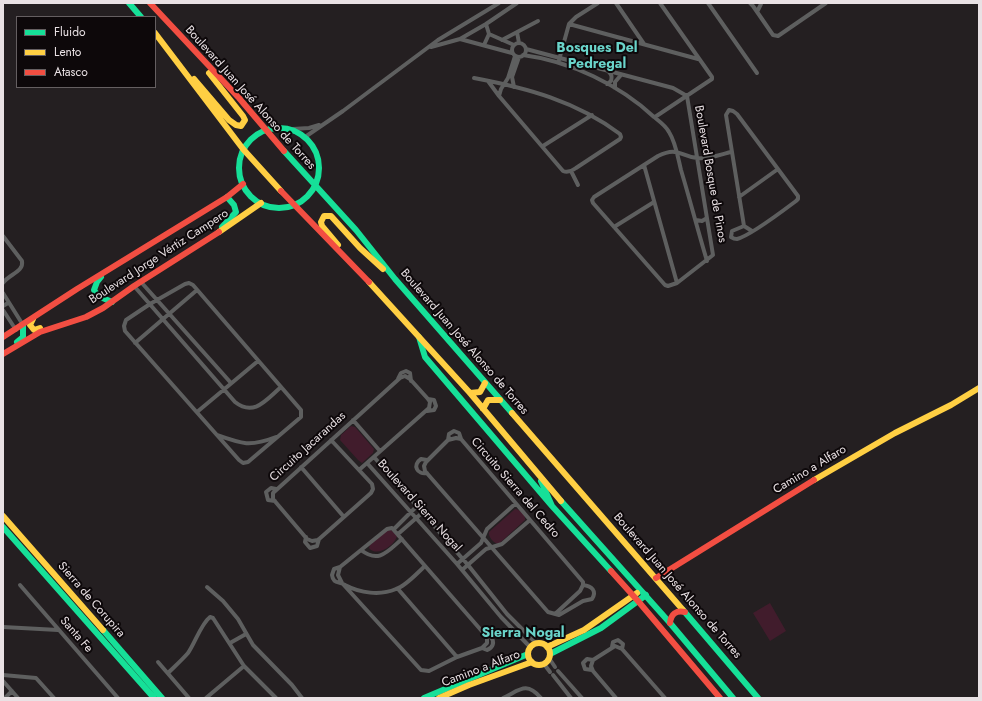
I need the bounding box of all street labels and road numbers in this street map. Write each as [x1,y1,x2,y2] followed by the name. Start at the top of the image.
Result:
[182,23,318,173] street label: Boulevard Juan José Alonso de Torres
[691,104,729,244] street label: Boulevard Bosque de Pinos
[87,207,231,307] street label: Boulevard Jorge Vértiz Campero
[397,266,531,418] street label: Boulevard Juan José Alonso de Torres
[267,409,349,485] street label: Circuito Jacarandas
[468,435,562,541] street label: Circuito Sierra del Cedro
[771,443,849,497] street label: Camino a Alfaro
[374,457,464,555] street label: Boulevard Sierra Nogal
[610,510,744,662] street label: Boulevard Juan José Alonso de Torres
[54,559,128,641] street label: Sierra de Corupira
[57,614,95,656] street label: Santa Fe
[440,647,522,691] street label: Camino a Alfaro

